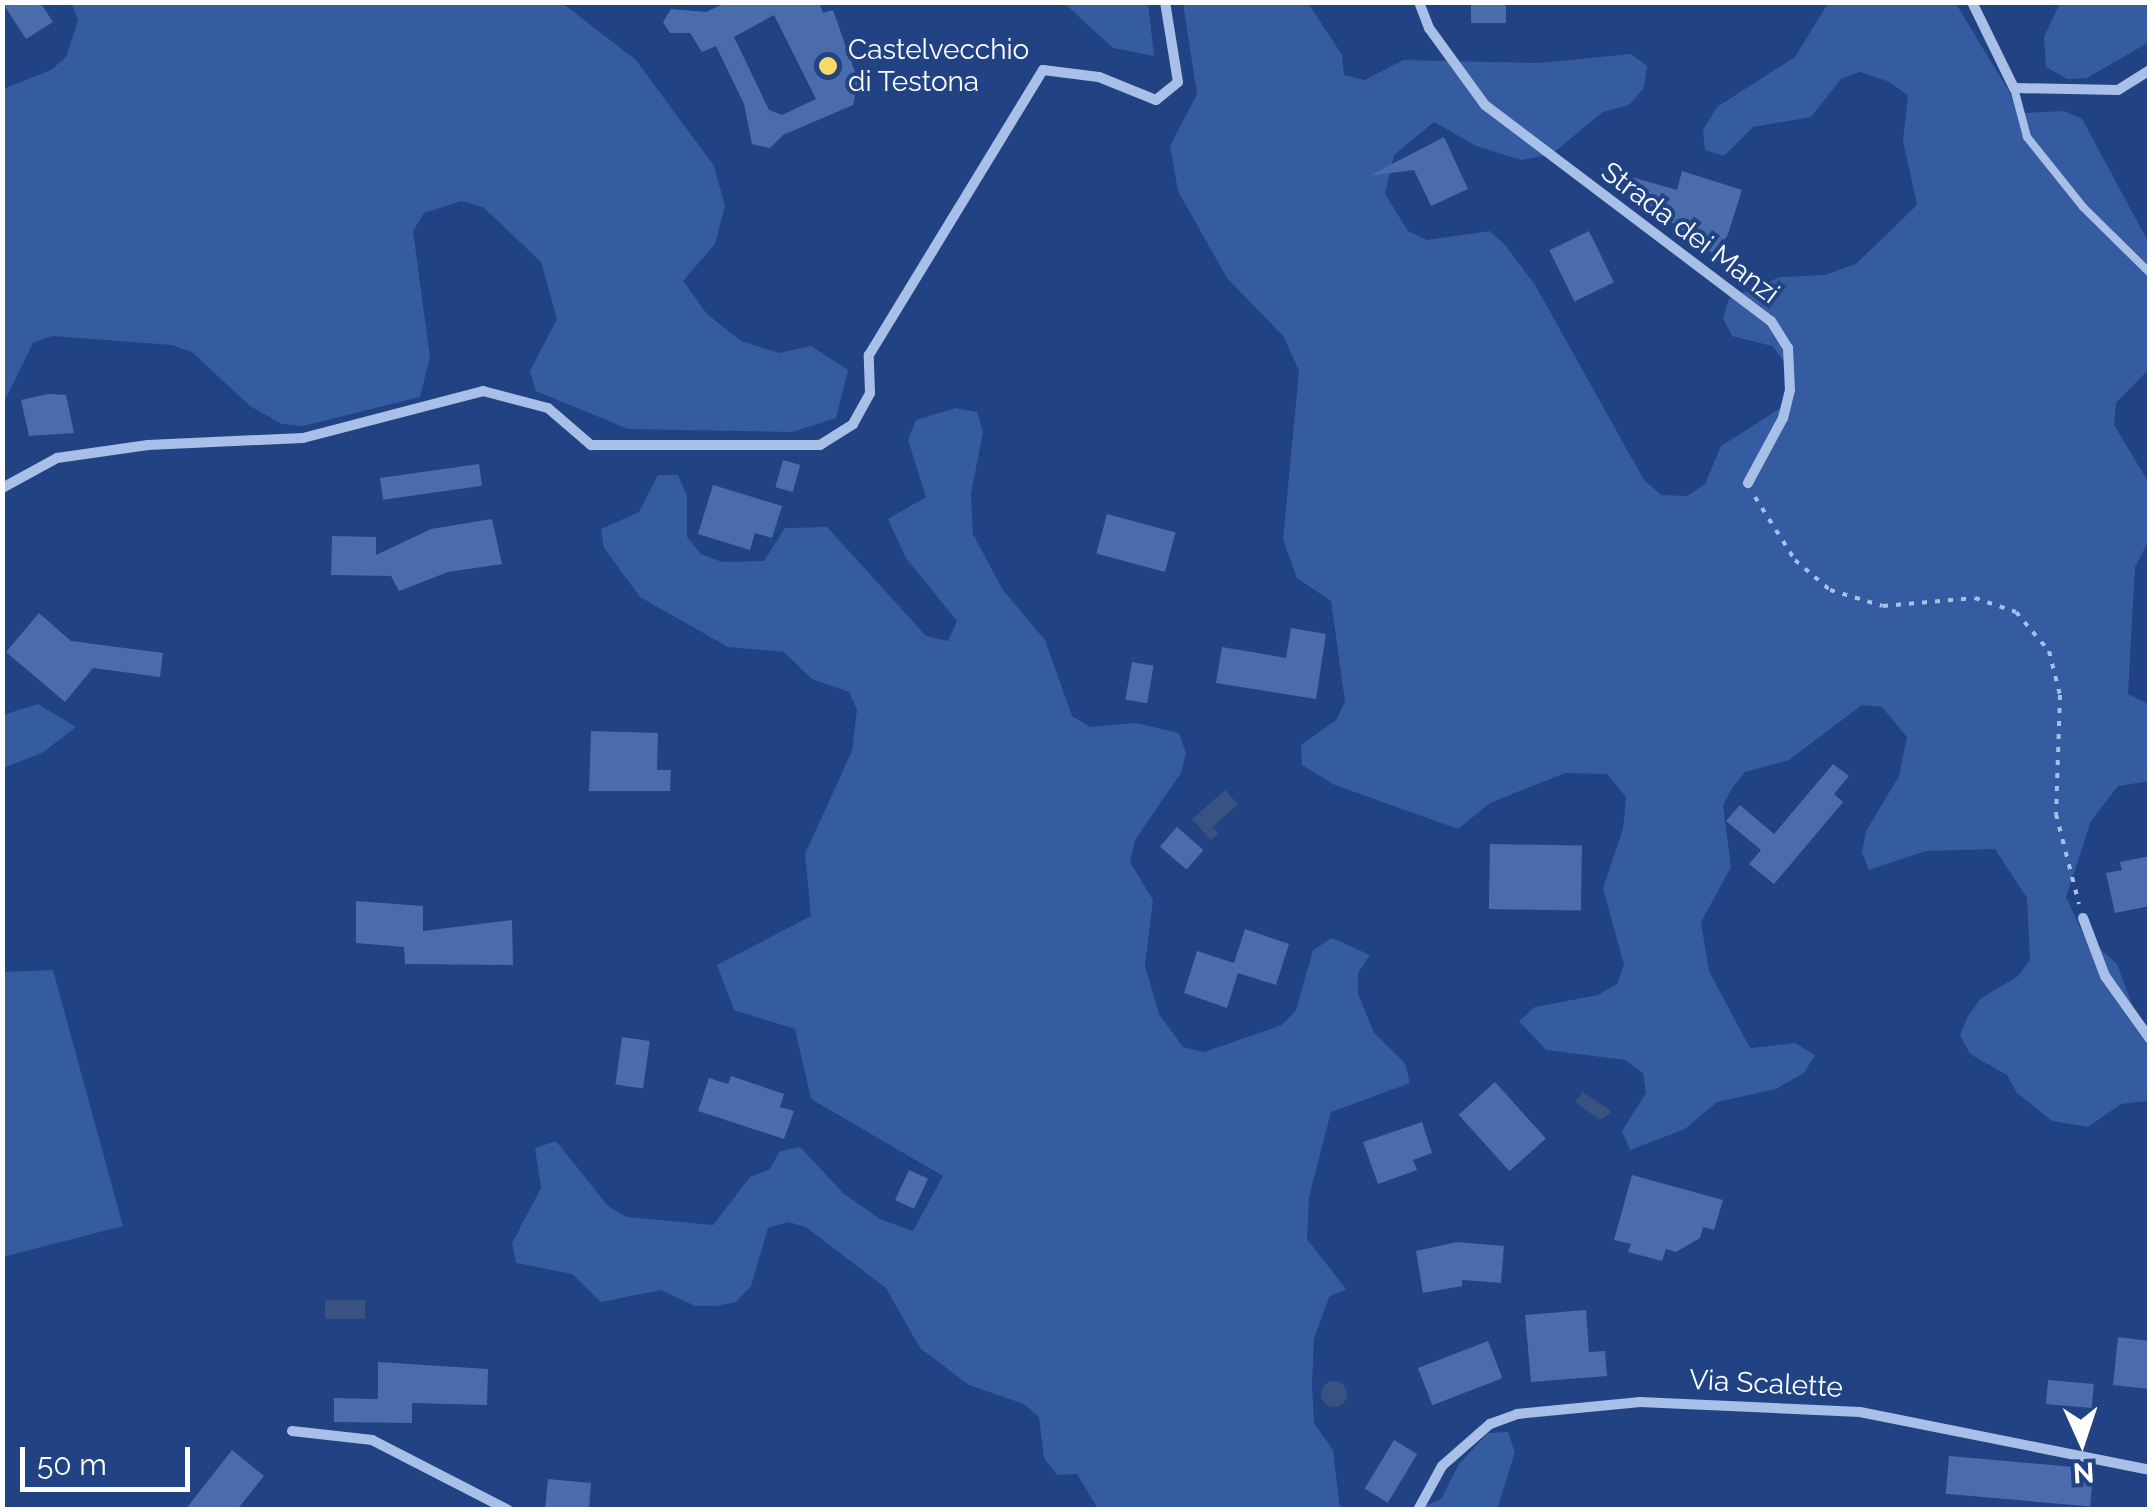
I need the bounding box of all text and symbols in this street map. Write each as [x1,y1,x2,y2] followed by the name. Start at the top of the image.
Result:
[848,33,1029,99] place label: Castelvecchio di Testona
[817,55,839,77] marker: Castelvecchio di Testona
[1594,155,1786,311] street label: Strada dei Manzi
[1688,1363,1844,1405] street label: Via Scalette
[2032,1392,2132,1492] north arrow
[25,1427,195,1489] scale bar
[37,1447,107,1482] text: 50 m
[2072,1455,2095,1489] text: N

